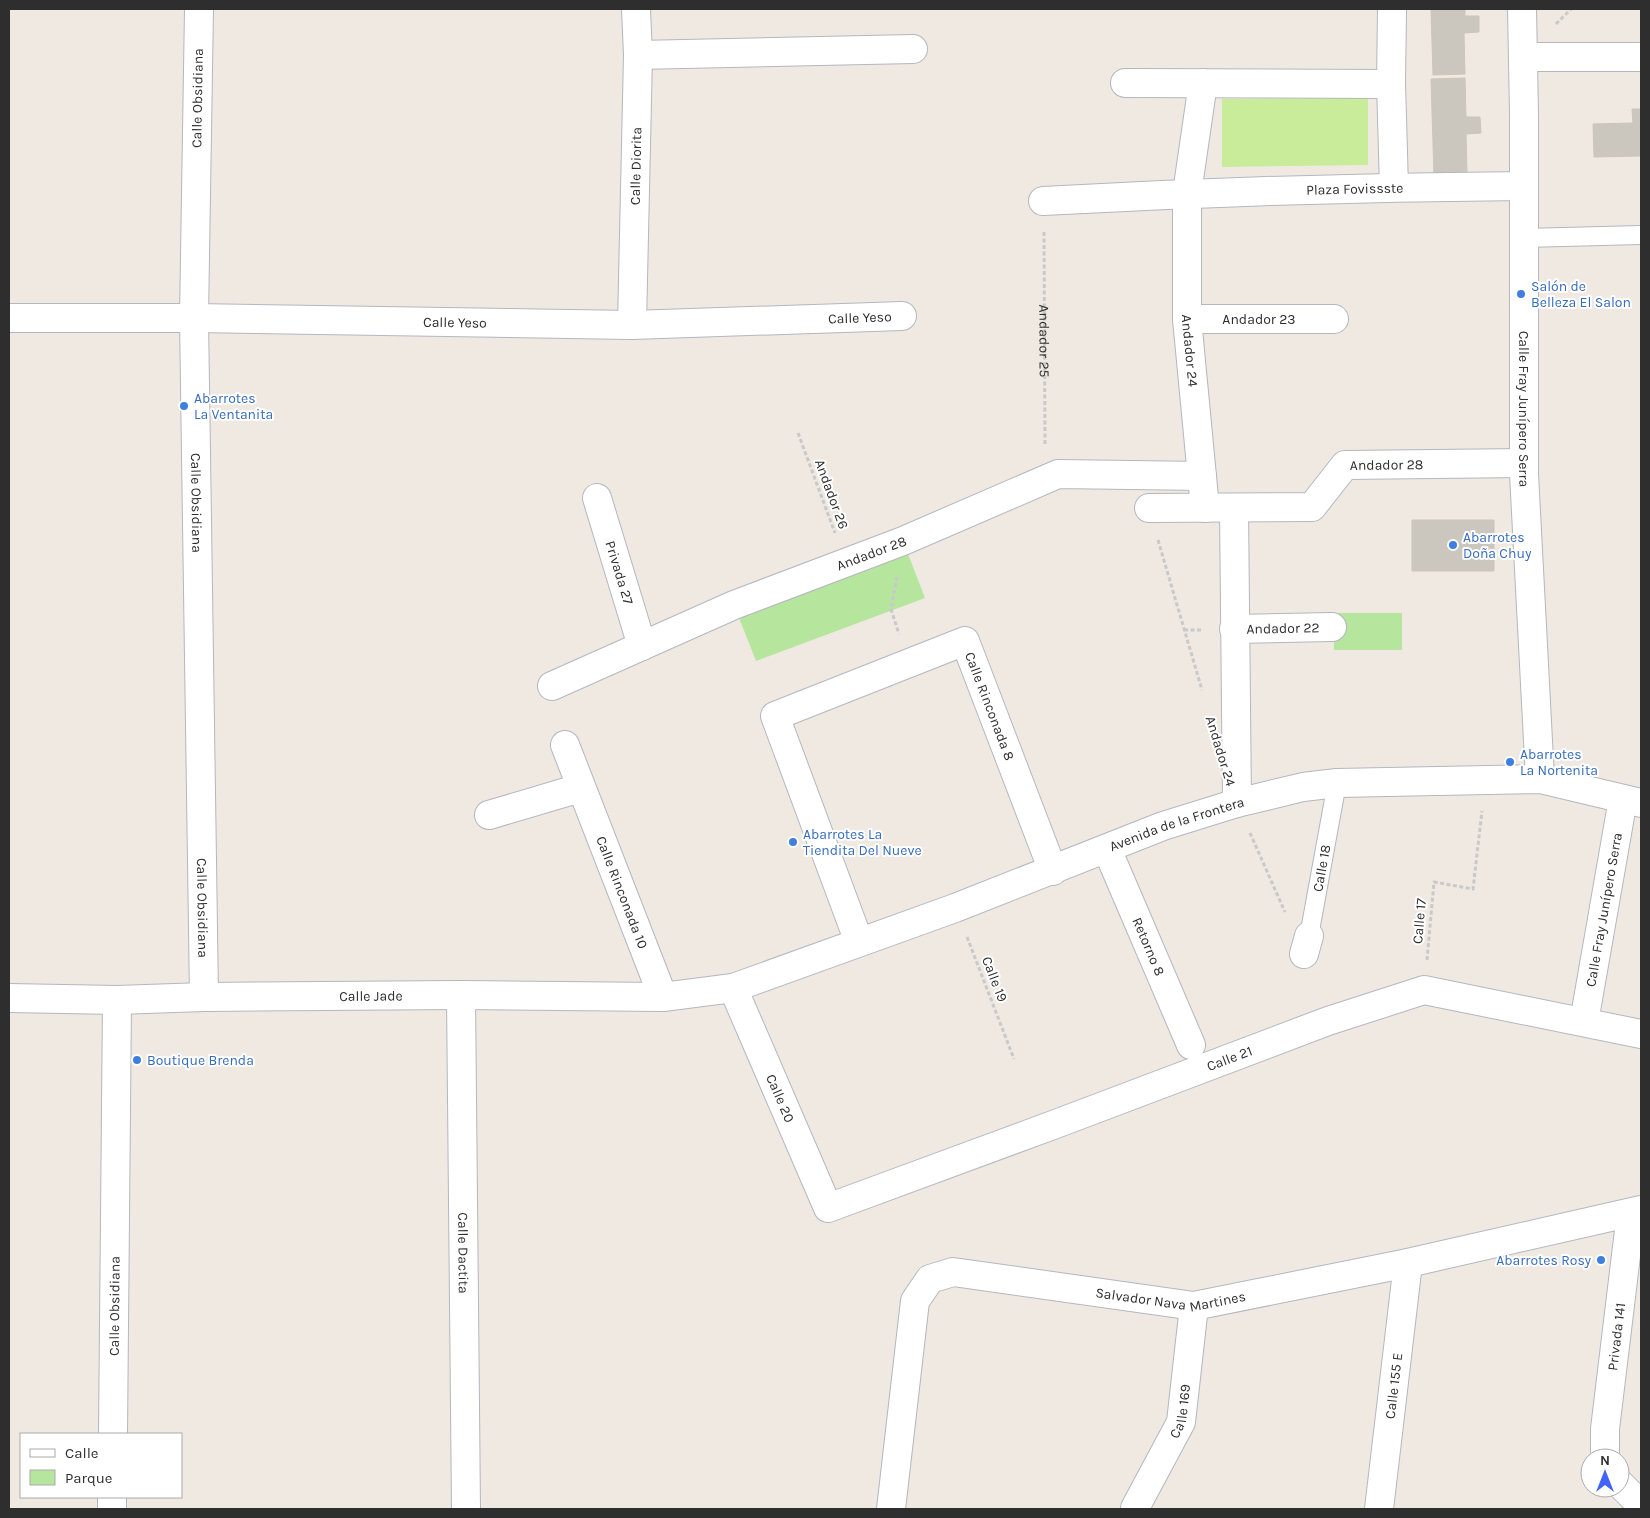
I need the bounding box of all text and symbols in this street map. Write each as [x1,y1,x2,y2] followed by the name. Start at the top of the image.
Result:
[188,48,207,148] street label: Calle Obsidiana
[627,127,645,205] street label: Calle Diorita
[1306,180,1404,199] street label: Plaza Fovissste
[1531,278,1631,311] place label: Salón de Belleza El Salon
[1515,288,1527,300] marker: Salón de Belleza El Salon
[1035,305,1053,378] street label: Andador 25
[828,308,892,327] street label: Calle Yeso
[1222,311,1296,328] street label: Andador 23
[423,314,487,332] street label: Calle Yeso
[1178,314,1201,388] street label: Andador 24
[1515,331,1533,488] street label: Calle Fray Junípero Serra
[194,390,273,423] place label: Abarrotes La Ventanita
[178,400,190,412] marker: Abarrotes La Ventanita
[187,453,205,553] street label: Calle Obsidiana
[1350,456,1423,474] street label: Andador 28
[811,457,852,531] street label: Andador 26
[1463,529,1532,562] place label: Abarrotes Doña Chuy
[834,533,909,574] street label: Andador 28
[602,539,637,607] street label: Privada 27
[1447,539,1459,551] marker: Abarrotes Doña Chuy
[1246,619,1320,638] street label: Andador 22
[961,650,1018,763] street label: Calle Rinconada 8
[1202,714,1239,789] street label: Andador 24
[1520,746,1598,779] place label: Abarrotes La Nortenita
[1504,756,1516,768] marker: Abarrotes La Nortenita
[1107,794,1246,855] street label: Avenida de la Frontera
[803,826,922,859] place label: Abarrotes La Tiendita Del Nueve
[1582,831,1626,988] street label: Calle Fray Junípero Serra
[592,834,651,951] street label: Calle Rinconada 10
[787,836,799,848] marker: Abarrotes La Tiendita Del Nueve
[1309,843,1335,893] street label: Calle 18
[193,858,211,958] street label: Calle Obsidiana
[1409,897,1430,945] street label: Calle 17
[1128,915,1168,978] street label: Retorno 8
[978,954,1011,1004] street label: Calle 19
[339,987,403,1005] street label: Calle Jade
[1204,1042,1255,1075] street label: Calle 21
[147,1052,254,1069] place label: Boutique Brenda
[131,1054,143,1066] marker: Boutique Brenda
[762,1072,798,1125] street label: Calle 20
[454,1212,472,1294] street label: Calle Dactita
[1496,1252,1591,1269] place label: Abarrotes Rosy
[1595,1254,1607,1266] marker: Abarrotes Rosy
[106,1256,124,1356] street label: Calle Obsidiana
[1094,1284,1247,1316] street label: Salvador Nava Martines
[1604,1302,1629,1372] street label: Privada 141
[1382,1352,1406,1420] street label: Calle 155 E
[1166,1383,1194,1441] street label: Calle 169
[20,1433,182,1498] legend
[65,1444,99,1462] text: Calle
[1580,1448,1630,1498] north arrow
[1600,1452,1610,1469] text: N
[65,1469,113,1487] text: Parque

